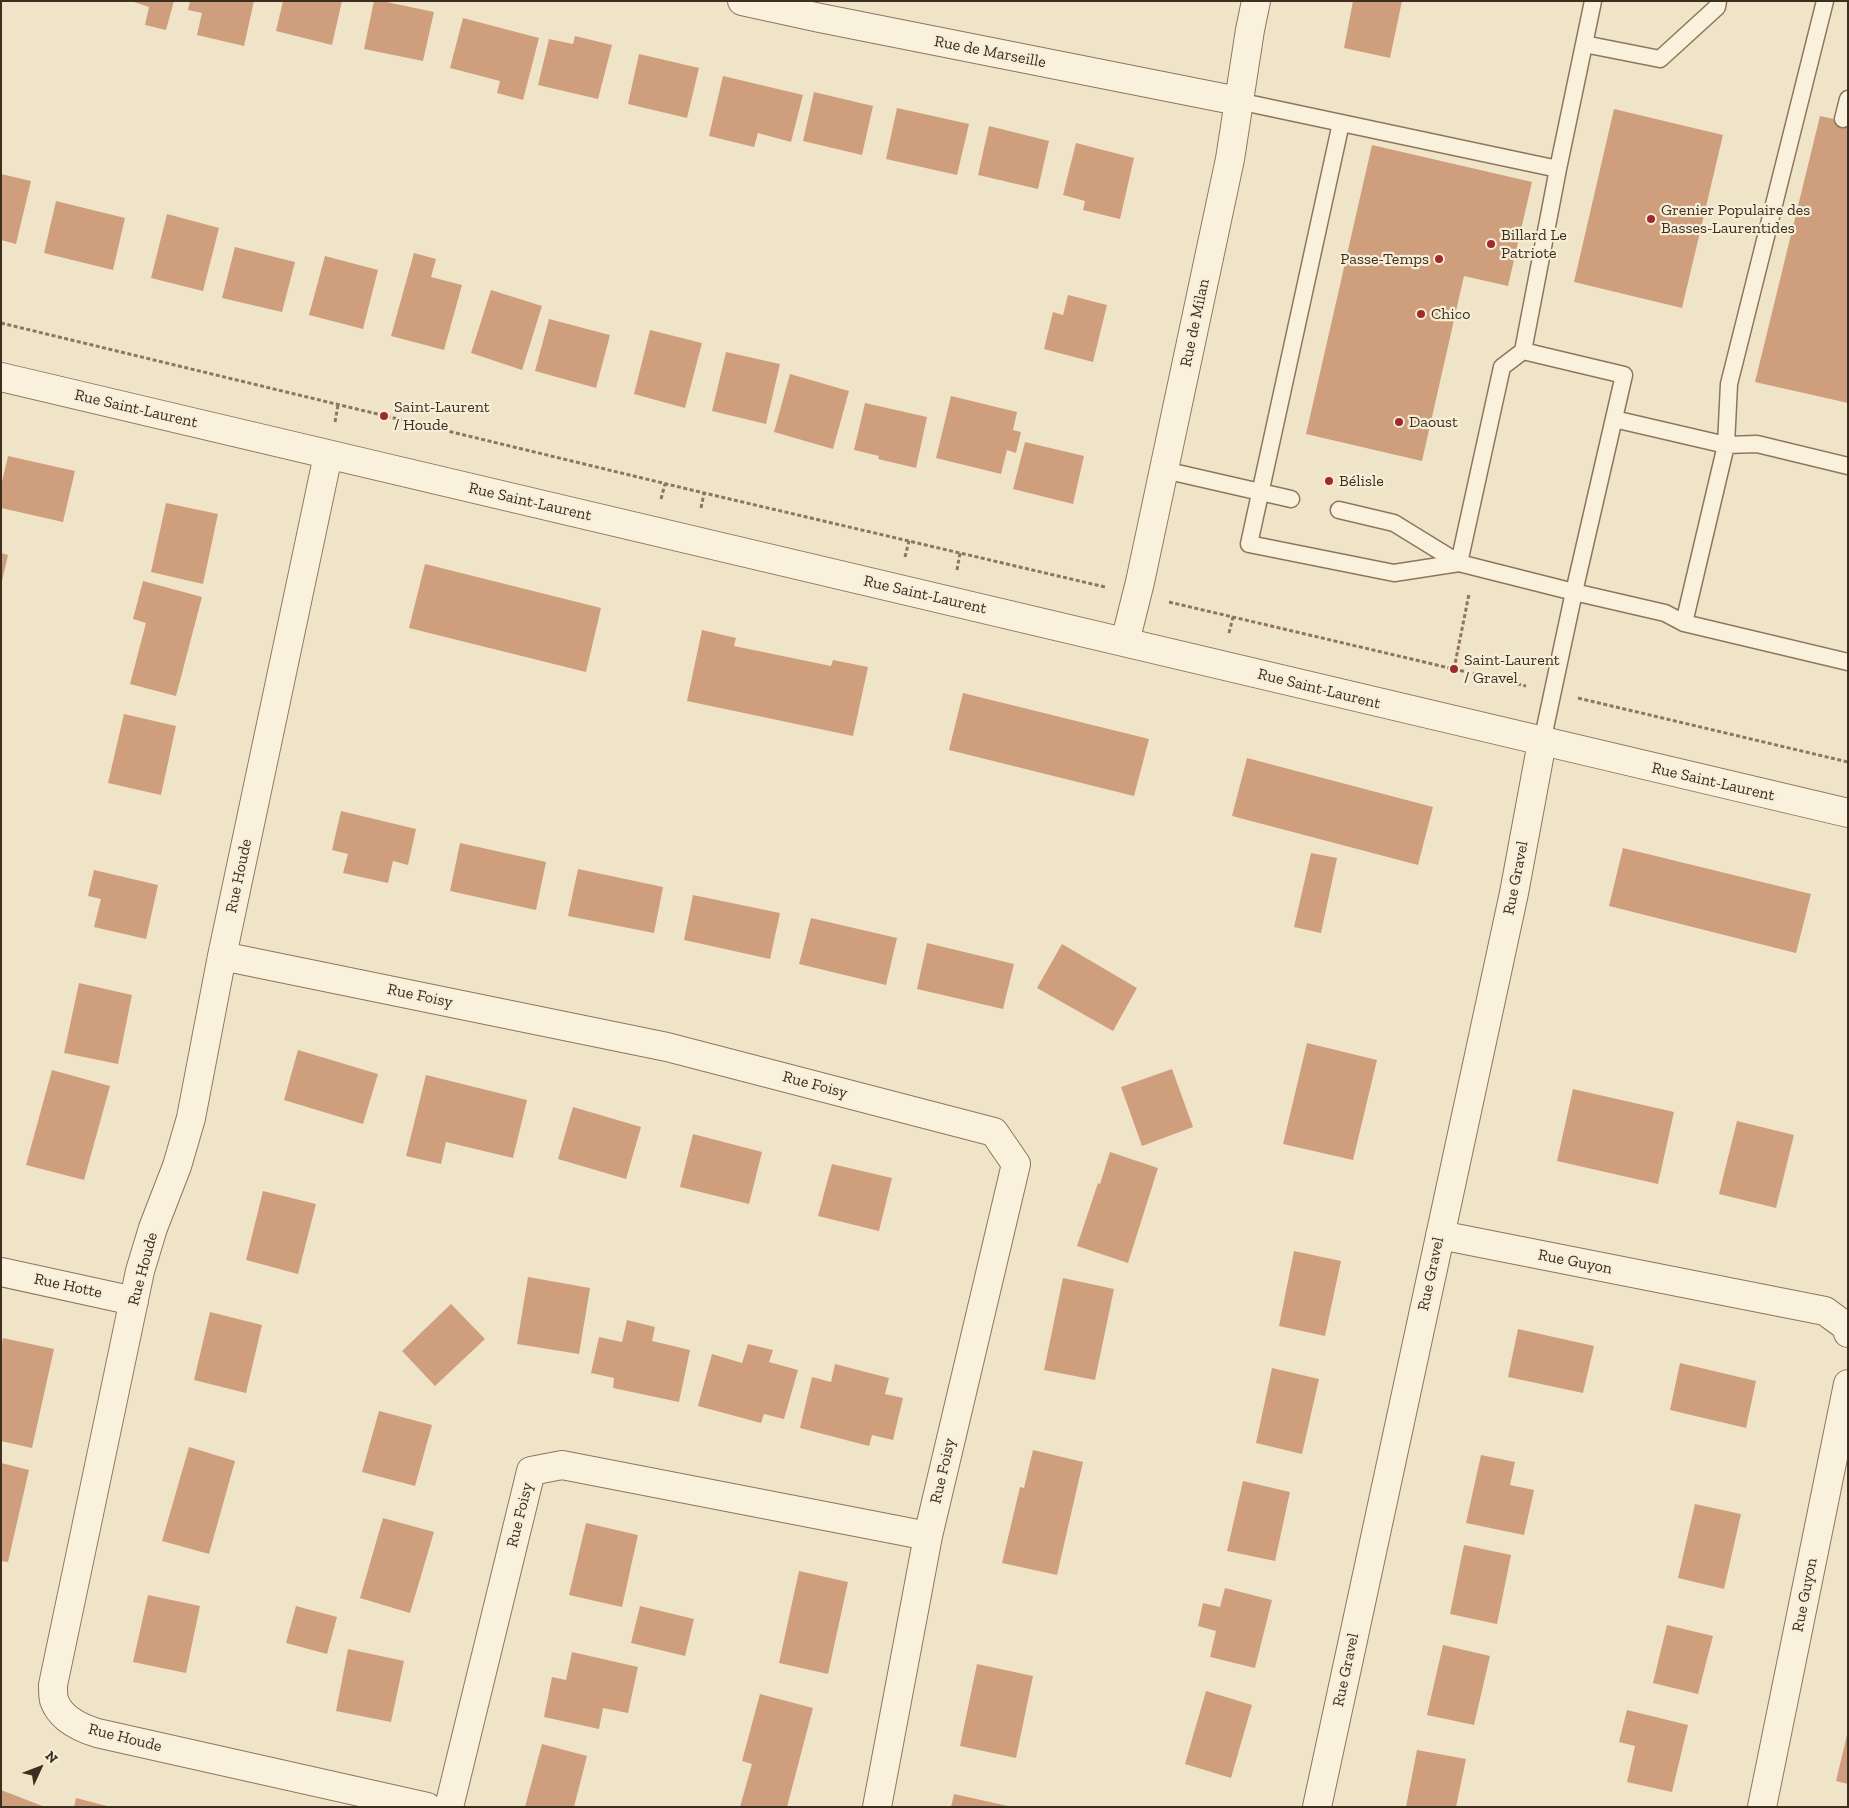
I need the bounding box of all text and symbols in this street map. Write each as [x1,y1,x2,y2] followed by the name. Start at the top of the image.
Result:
[933,32,1047,72] street label: Rue de Marseille
[1661,200,1810,238] place label: Grenier Populaire des Basses-Laurentides
[1645,213,1657,225] marker: Grenier Populaire des Basses-Laurentides
[1501,225,1567,263] place label: Billard Le Patriote
[1485,238,1497,250] marker: Billard Le Patriote
[1340,249,1429,269] place label: Passe-Temps
[1433,253,1445,265] marker: Passe-Temps
[1176,277,1214,369] street label: Rue de Milan
[1431,304,1470,324] place label: Chico
[1415,308,1427,320] marker: Chico
[73,385,199,433] street label: Rue Saint-Laurent
[394,397,490,435] place label: Saint-Laurent / Houde
[378,410,390,422] marker: Saint-Laurent / Houde
[1409,412,1458,432] place label: Daoust
[1393,416,1405,428] marker: Daoust
[1339,471,1384,491] place label: Bélisle
[1323,475,1335,487] marker: Bélisle
[467,478,593,526] street label: Rue Saint-Laurent
[862,571,988,619] street label: Rue Saint-Laurent
[1464,650,1560,688] place label: Saint-Laurent / Gravel
[1448,663,1460,675] marker: Saint-Laurent / Gravel
[1256,664,1382,714] street label: Rue Saint-Laurent
[1650,758,1776,806] street label: Rue Saint-Laurent
[222,837,256,915] street label: Rue Houde
[1499,839,1533,917] street label: Rue Gravel
[385,980,455,1012] street label: Rue Foisy
[780,1067,850,1103] street label: Rue Foisy
[124,1230,162,1308] street label: Rue Houde
[1414,1235,1448,1313] street label: Rue Gravel
[1536,1245,1614,1279] street label: Rue Guyon
[32,1269,104,1303] street label: Rue Hotte
[926,1436,960,1506] street label: Rue Foisy
[503,1480,537,1550] street label: Rue Foisy
[1788,1556,1822,1634] street label: Rue Guyon
[1329,1631,1363,1709] street label: Rue Gravel
[86,1720,164,1756] street label: Rue Houde
[15,1743,65,1793] north arrow
[41,1748,61,1767] text: N

